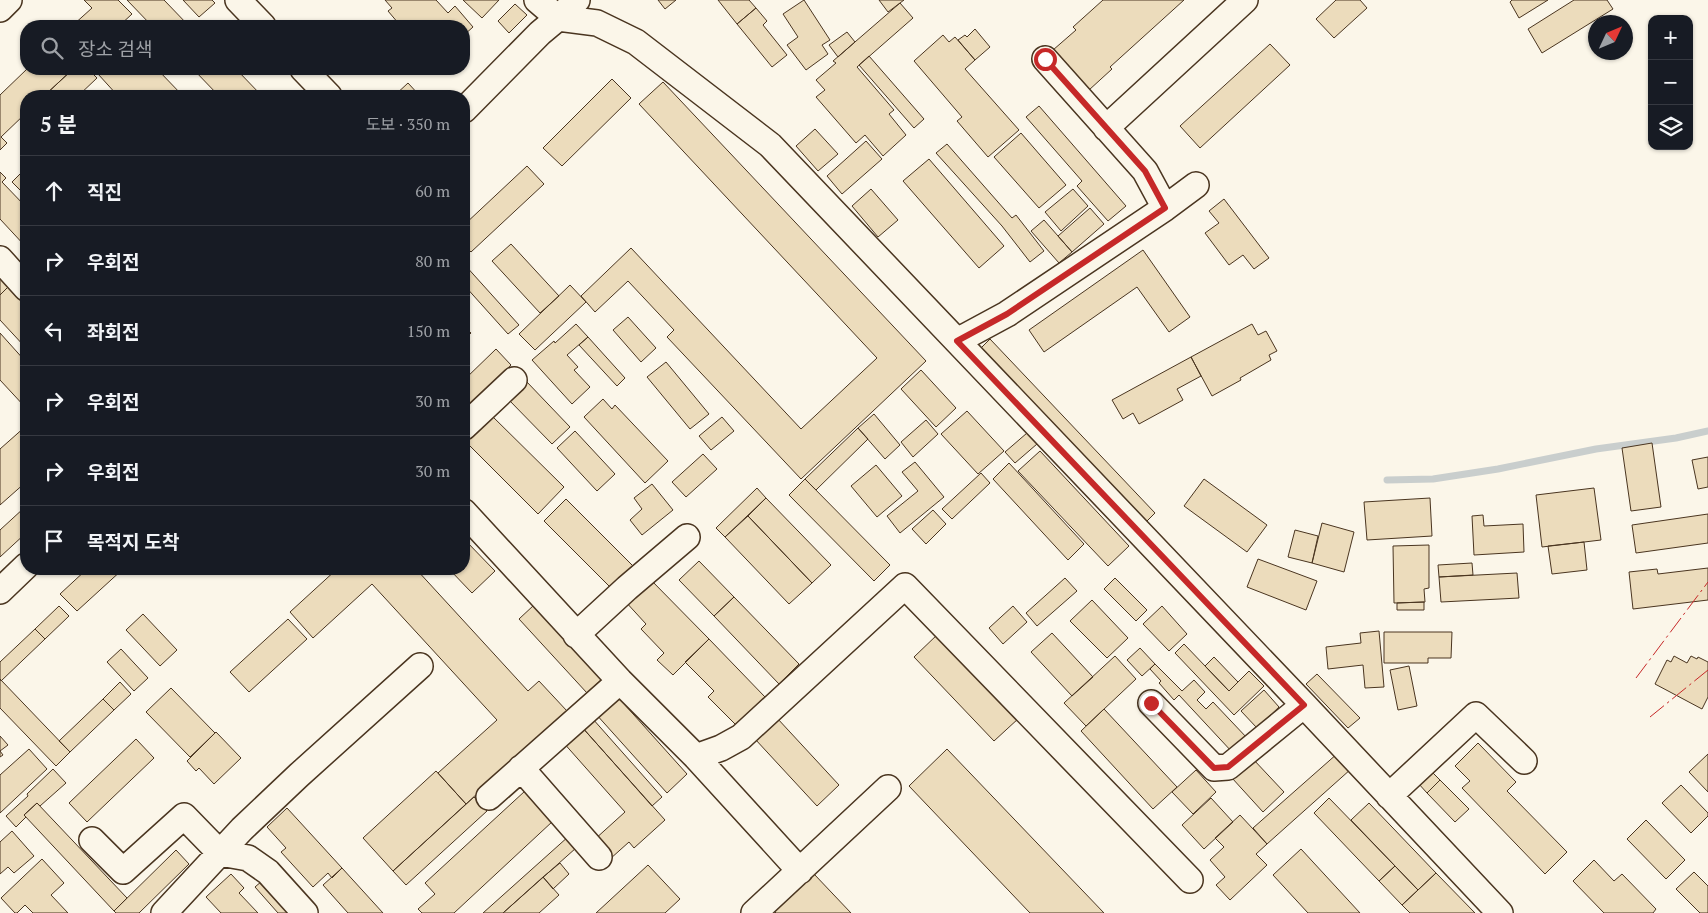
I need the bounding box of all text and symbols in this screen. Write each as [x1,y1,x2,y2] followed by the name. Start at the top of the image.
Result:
[1588,15,1633,60] north arrow
[1648,15,1693,150] map controls
[1648,15,1693,60] button: +
[20,20,470,75] search box
[38,34,66,62] icon: search
[78,36,153,61] text: 장소 검색
[1034,48,1057,71] route start
[1648,60,1693,105] button: −
[1648,105,1693,150] button: layers
[40,110,77,138] text: 5 분
[366,113,450,135] text: 도보 · 350 m
[40,177,68,205] icon: ahead
[87,179,122,204] text: 직진
[415,180,450,202] text: 60 m
[40,247,68,275] icon: right
[87,249,139,274] text: 우회전
[415,250,450,272] text: 80 m
[40,317,68,345] icon: left
[87,319,139,344] text: 좌회전
[407,320,450,342] text: 150 m
[40,387,68,415] icon: right
[87,389,139,414] text: 우회전
[415,390,450,412] text: 30 m
[40,457,68,485] icon: right
[87,459,139,484] text: 우회전
[415,460,450,482] text: 30 m
[40,527,68,555] icon: arrive
[87,529,180,554] text: 목적지 도착
[1140,692,1163,715] route end

